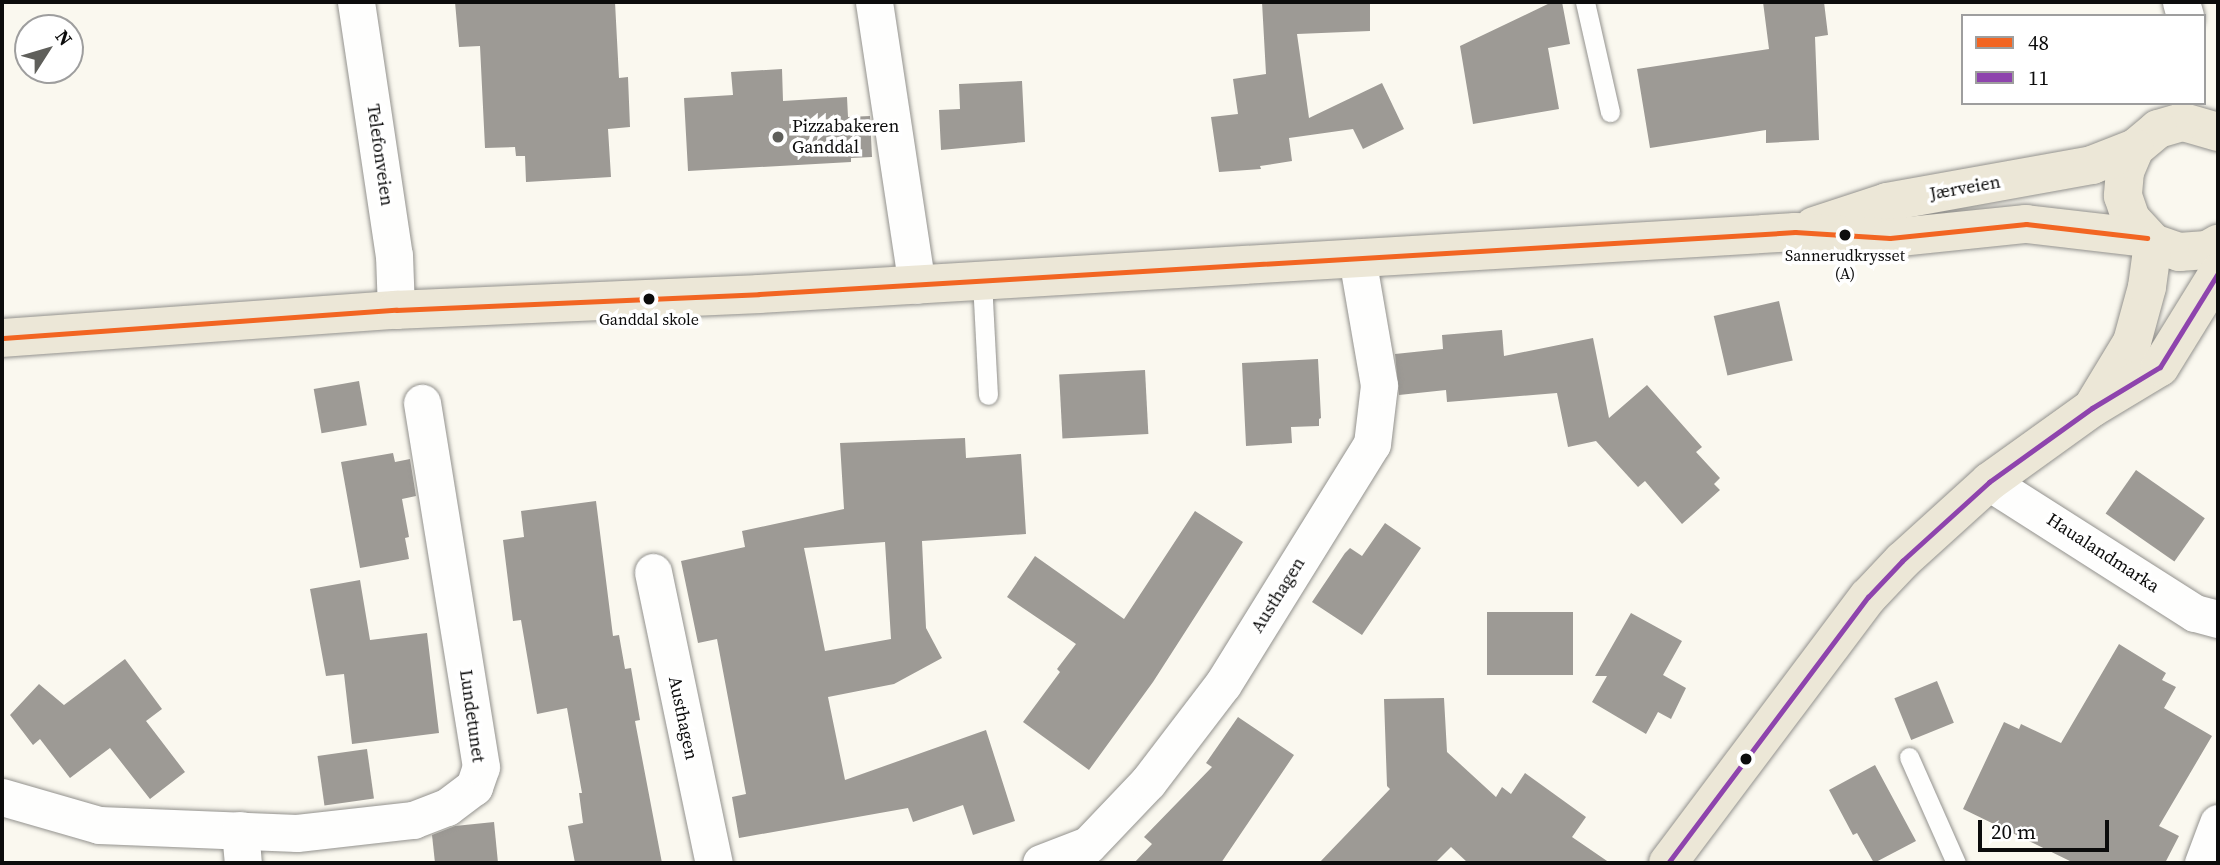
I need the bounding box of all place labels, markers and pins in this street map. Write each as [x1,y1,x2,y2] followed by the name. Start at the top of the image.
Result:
[792,116,899,158] place label: Pizzabakeren Ganddal
[770,129,786,145] marker: Pizzabakeren Ganddal
[1838,228,1852,242] marker: Sannerudkrysset (A)
[1785,245,1905,283] place label: Sannerudkrysset (A)
[642,292,656,306] marker: Ganddal skole
[599,309,699,329] place label: Ganddal skole
[1739,752,1753,766] unlabelled marker

